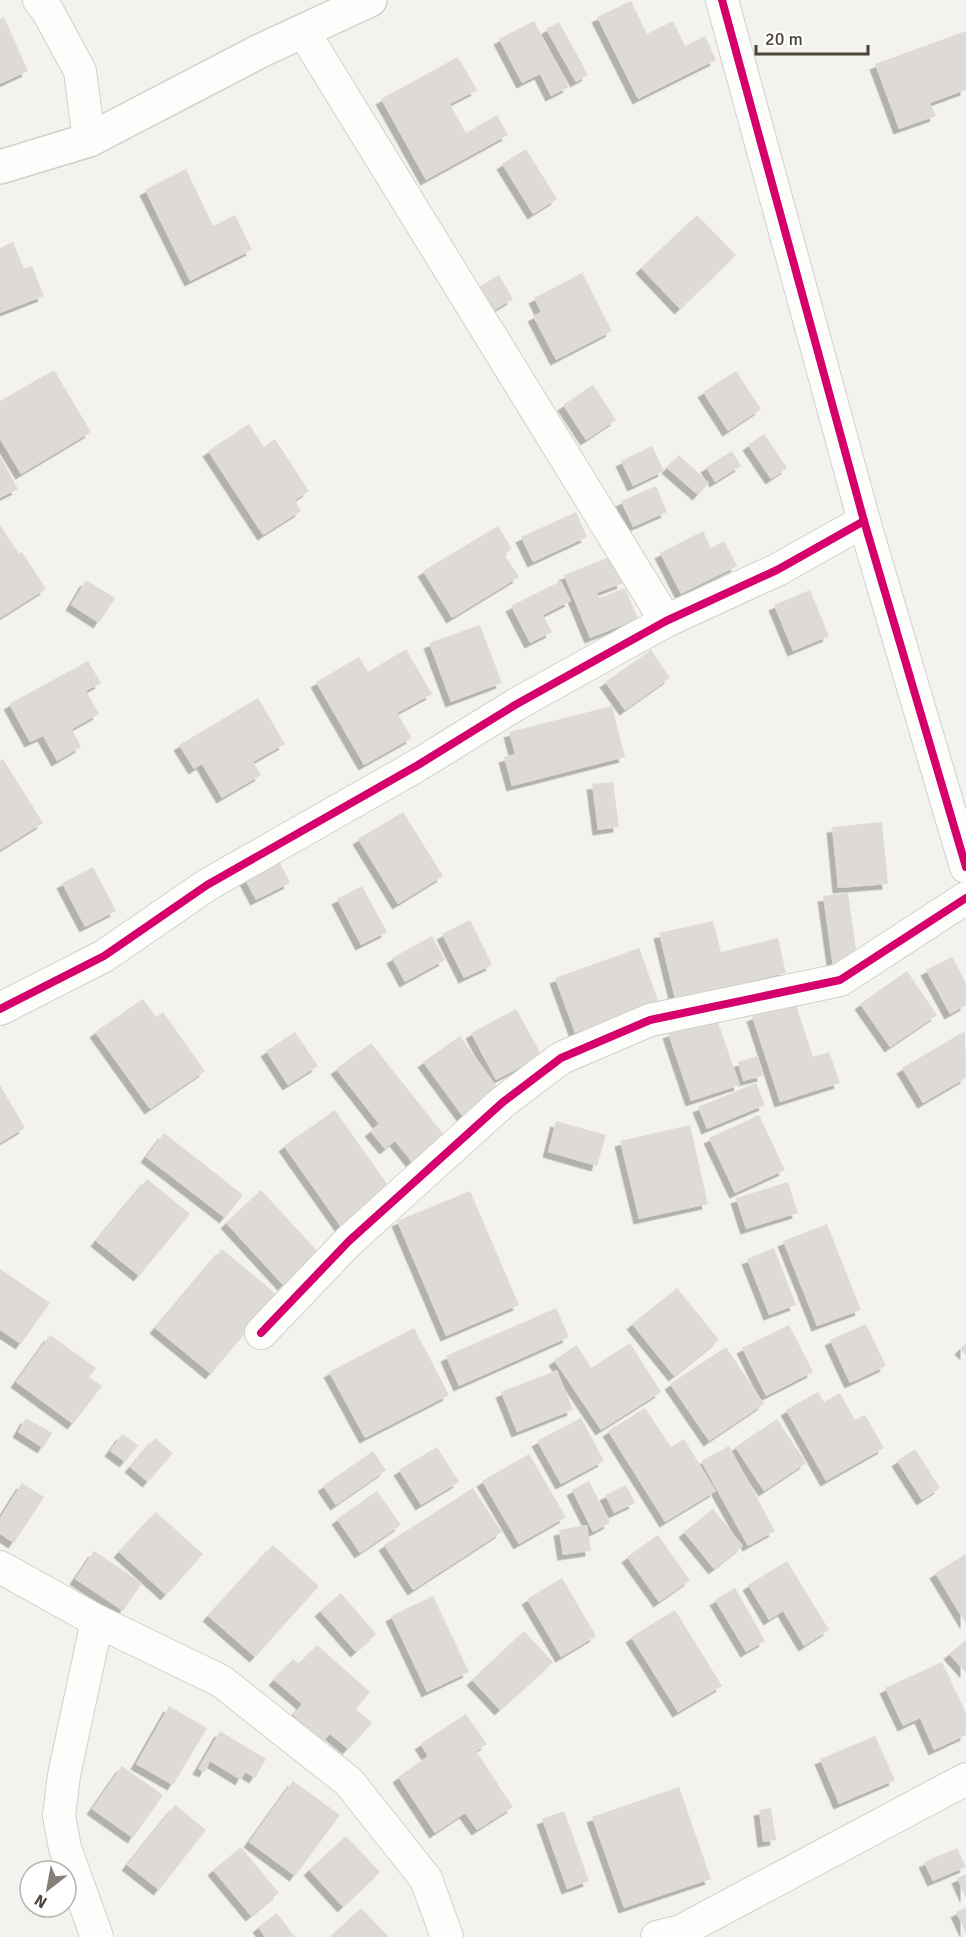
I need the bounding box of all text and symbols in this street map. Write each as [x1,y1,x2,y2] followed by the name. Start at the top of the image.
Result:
[756,18,868,56] scale bar
[765,28,803,50] text: 20 m
[18,1859,78,1919] north arrow
[31,1890,51,1912] text: N

